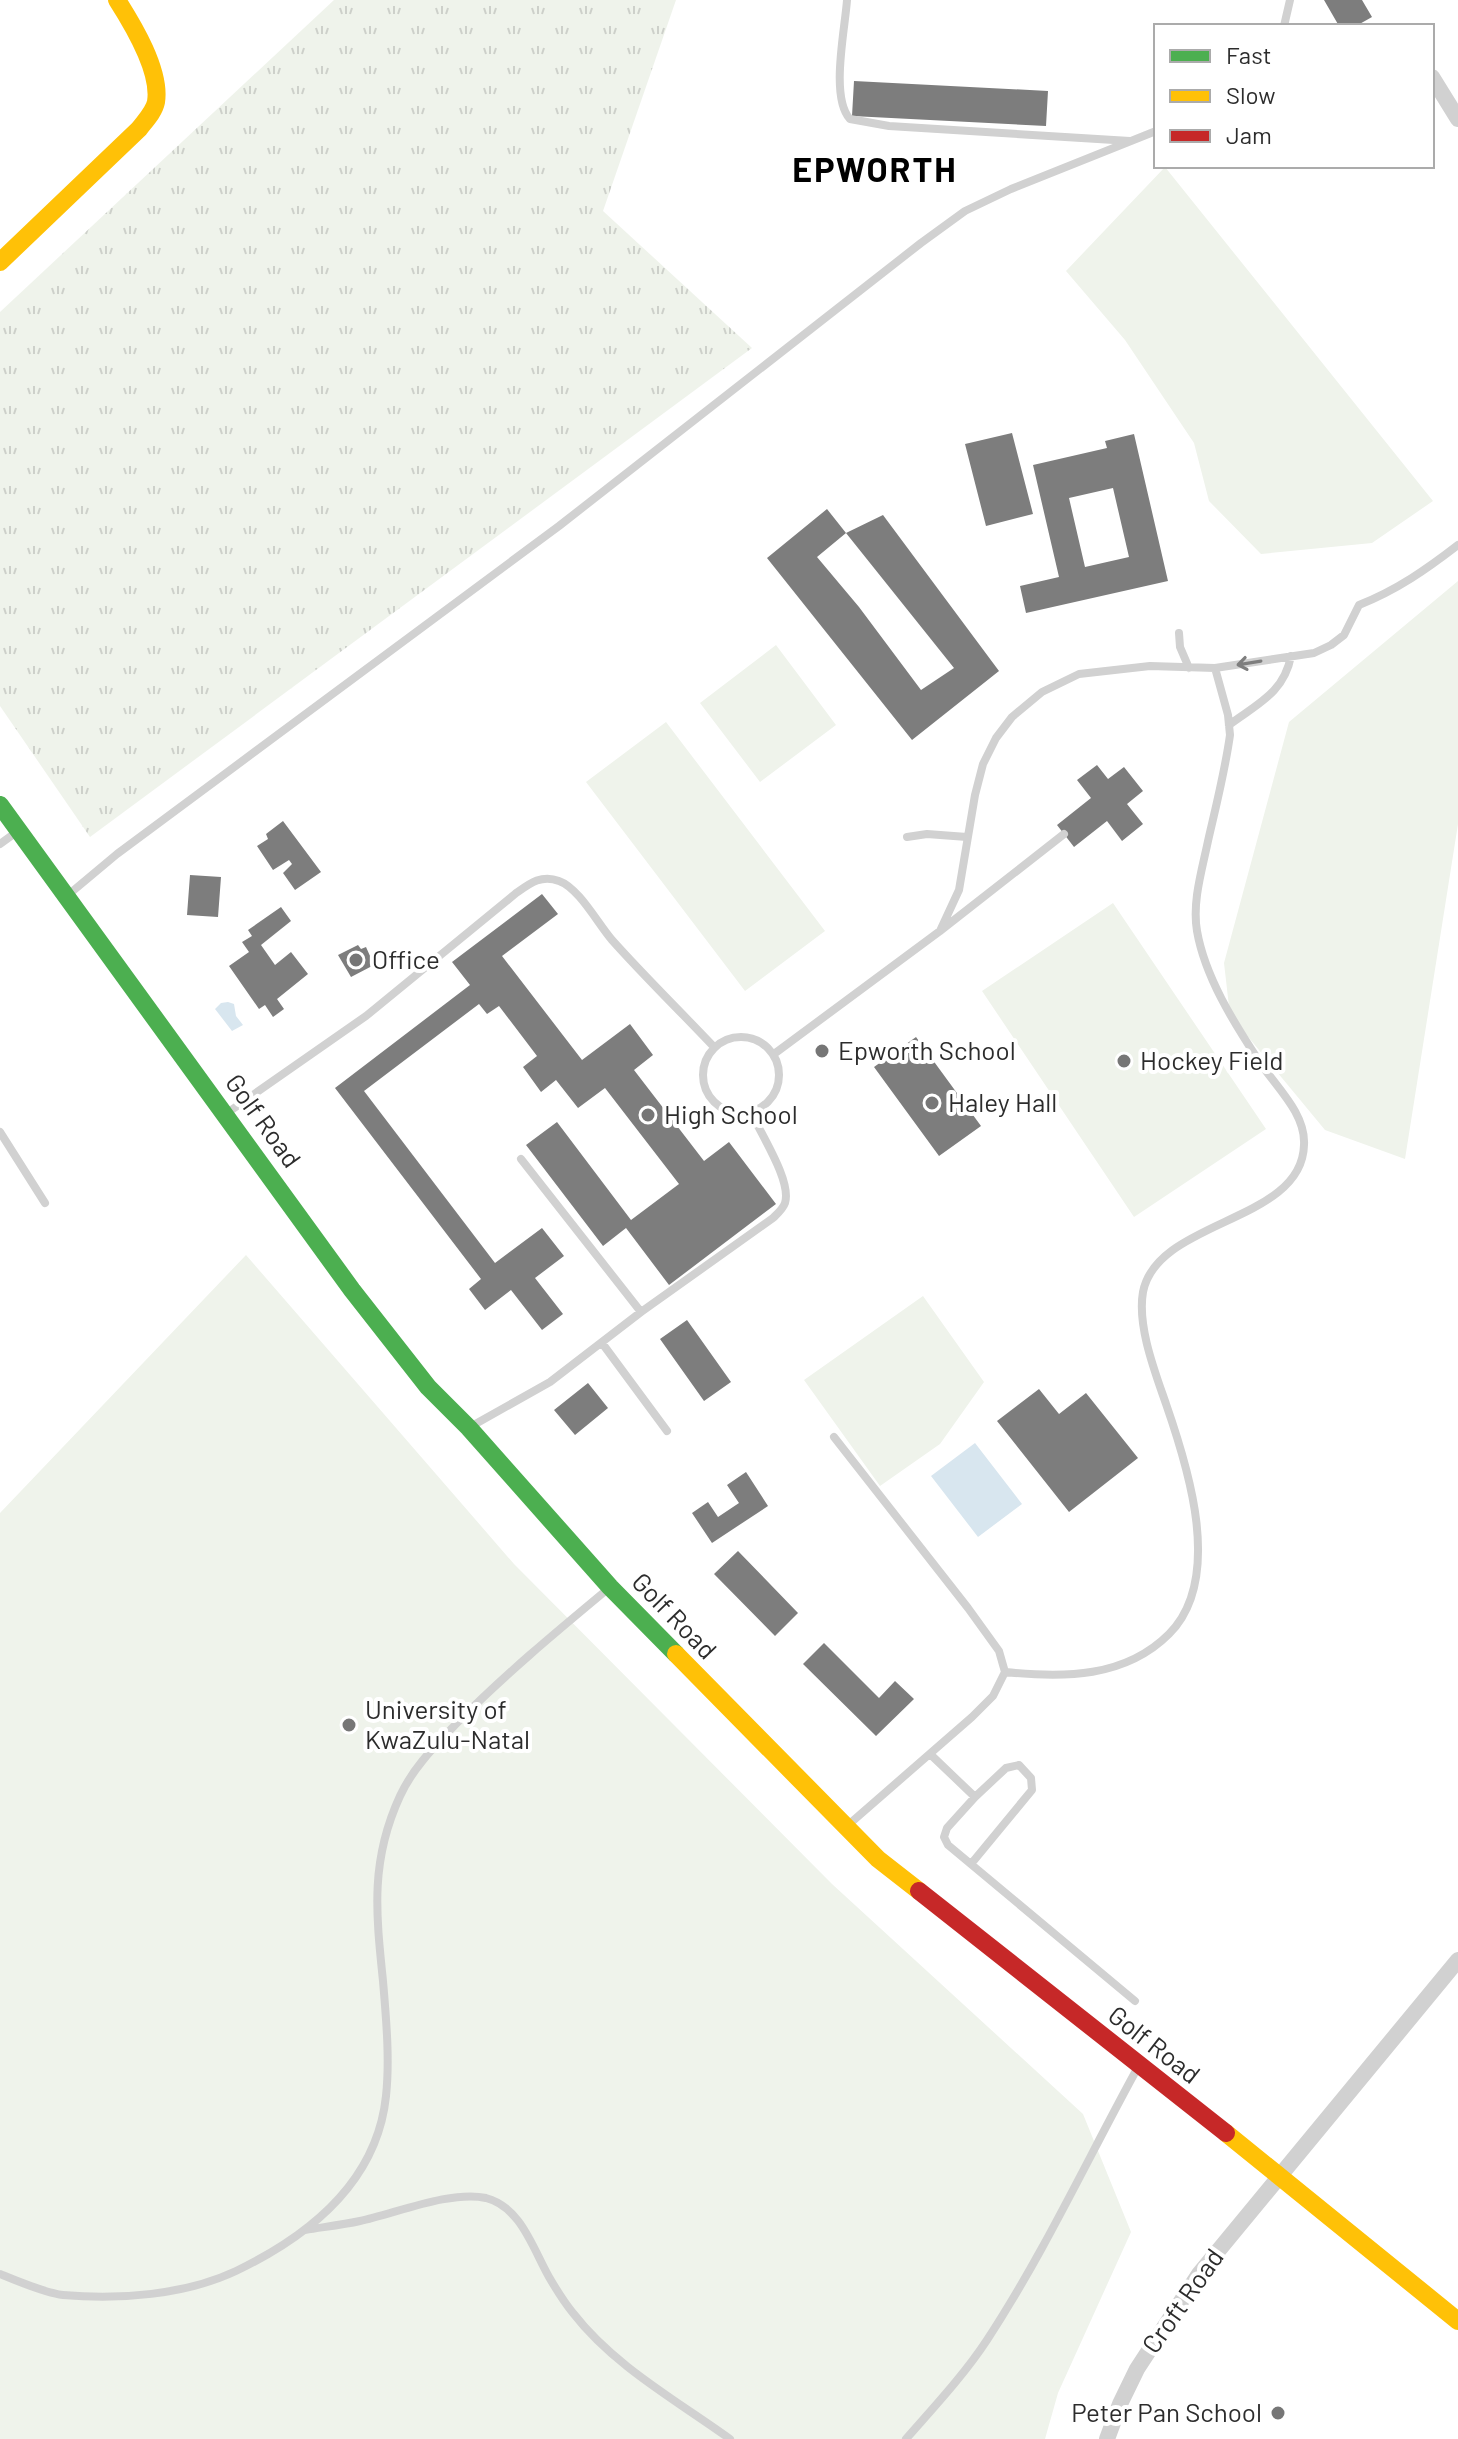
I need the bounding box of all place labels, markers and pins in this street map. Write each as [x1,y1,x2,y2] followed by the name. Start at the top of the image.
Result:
[372,943,440,974] place label: Office
[347,951,365,969] marker: Office
[838,1034,1016,1065] place label: Epworth School
[813,1042,831,1060] marker: Epworth School
[1140,1044,1283,1075] place label: Hockey Field
[1115,1052,1133,1070] marker: Hockey Field
[948,1086,1057,1117] place label: Haley Hall
[923,1094,941,1112] marker: Haley Hall
[664,1098,798,1129] place label: High School
[639,1106,657,1124] marker: High School
[365,1693,530,1754] place label: University of KwaZulu-Natal
[340,1716,358,1734] marker: University of KwaZulu-Natal
[1071,2396,1262,2427] place label: Peter Pan School
[1269,2404,1287,2422] marker: Peter Pan School

